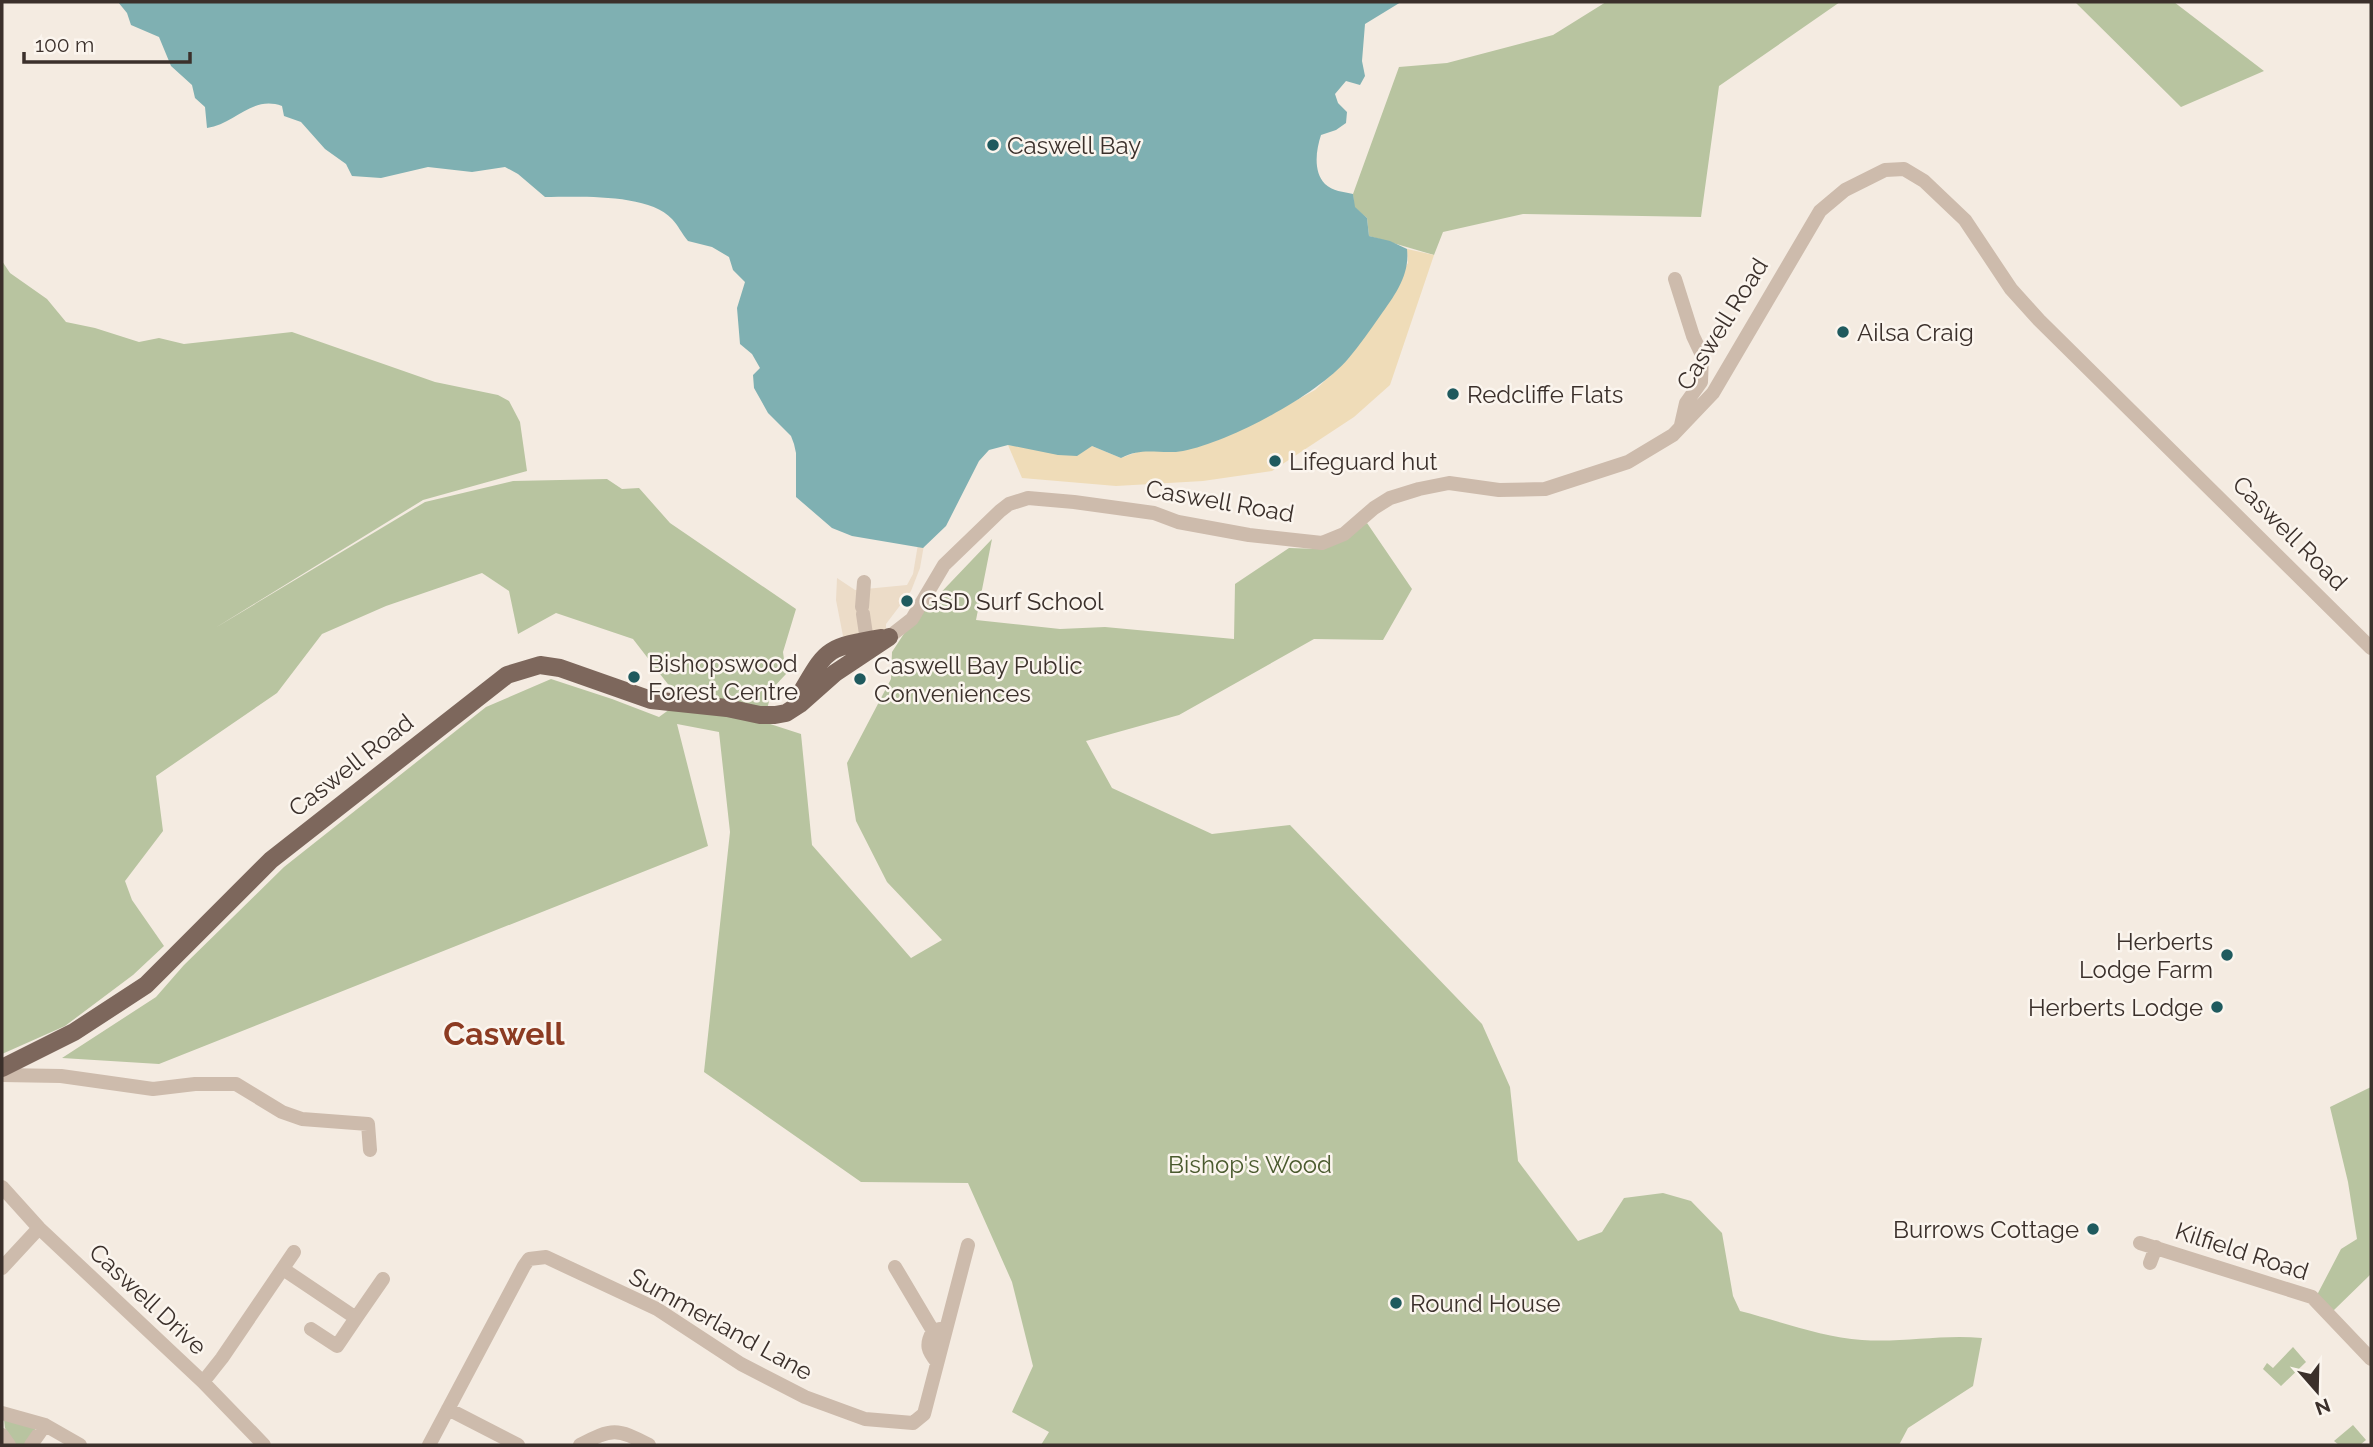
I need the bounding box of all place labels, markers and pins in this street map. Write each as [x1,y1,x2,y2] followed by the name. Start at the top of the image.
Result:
[1007,131,1141,160] place label: Caswell Bay
[985,137,1001,153] marker: Caswell Bay
[1857,318,1974,347] place label: Ailsa Craig
[1835,324,1851,340] marker: Ailsa Craig
[1467,380,1623,409] place label: Redcliffe Flats
[1445,386,1461,402] marker: Redcliffe Flats
[1289,447,1437,476] place label: Lifeguard hut
[1267,453,1283,469] marker: Lifeguard hut
[921,587,1104,616] place label: GSD Surf School
[899,593,915,609] marker: GSD Surf School
[648,649,798,706] place label: Bishopswood Forest Centre
[874,651,1083,708] place label: Caswell Bay Public Conveniences
[626,669,642,685] marker: Bishopswood Forest Centre
[852,671,868,687] marker: Caswell Bay Public Conveniences
[2079,927,2213,984] place label: Herberts Lodge Farm
[2219,947,2235,963] marker: Herberts Lodge Farm
[2028,993,2203,1022] place label: Herberts Lodge
[2209,999,2225,1015] marker: Herberts Lodge
[1893,1215,2079,1244] place label: Burrows Cottage
[2085,1221,2101,1237] marker: Burrows Cottage
[1410,1289,1561,1318] place label: Round House
[1388,1295,1404,1311] marker: Round House

